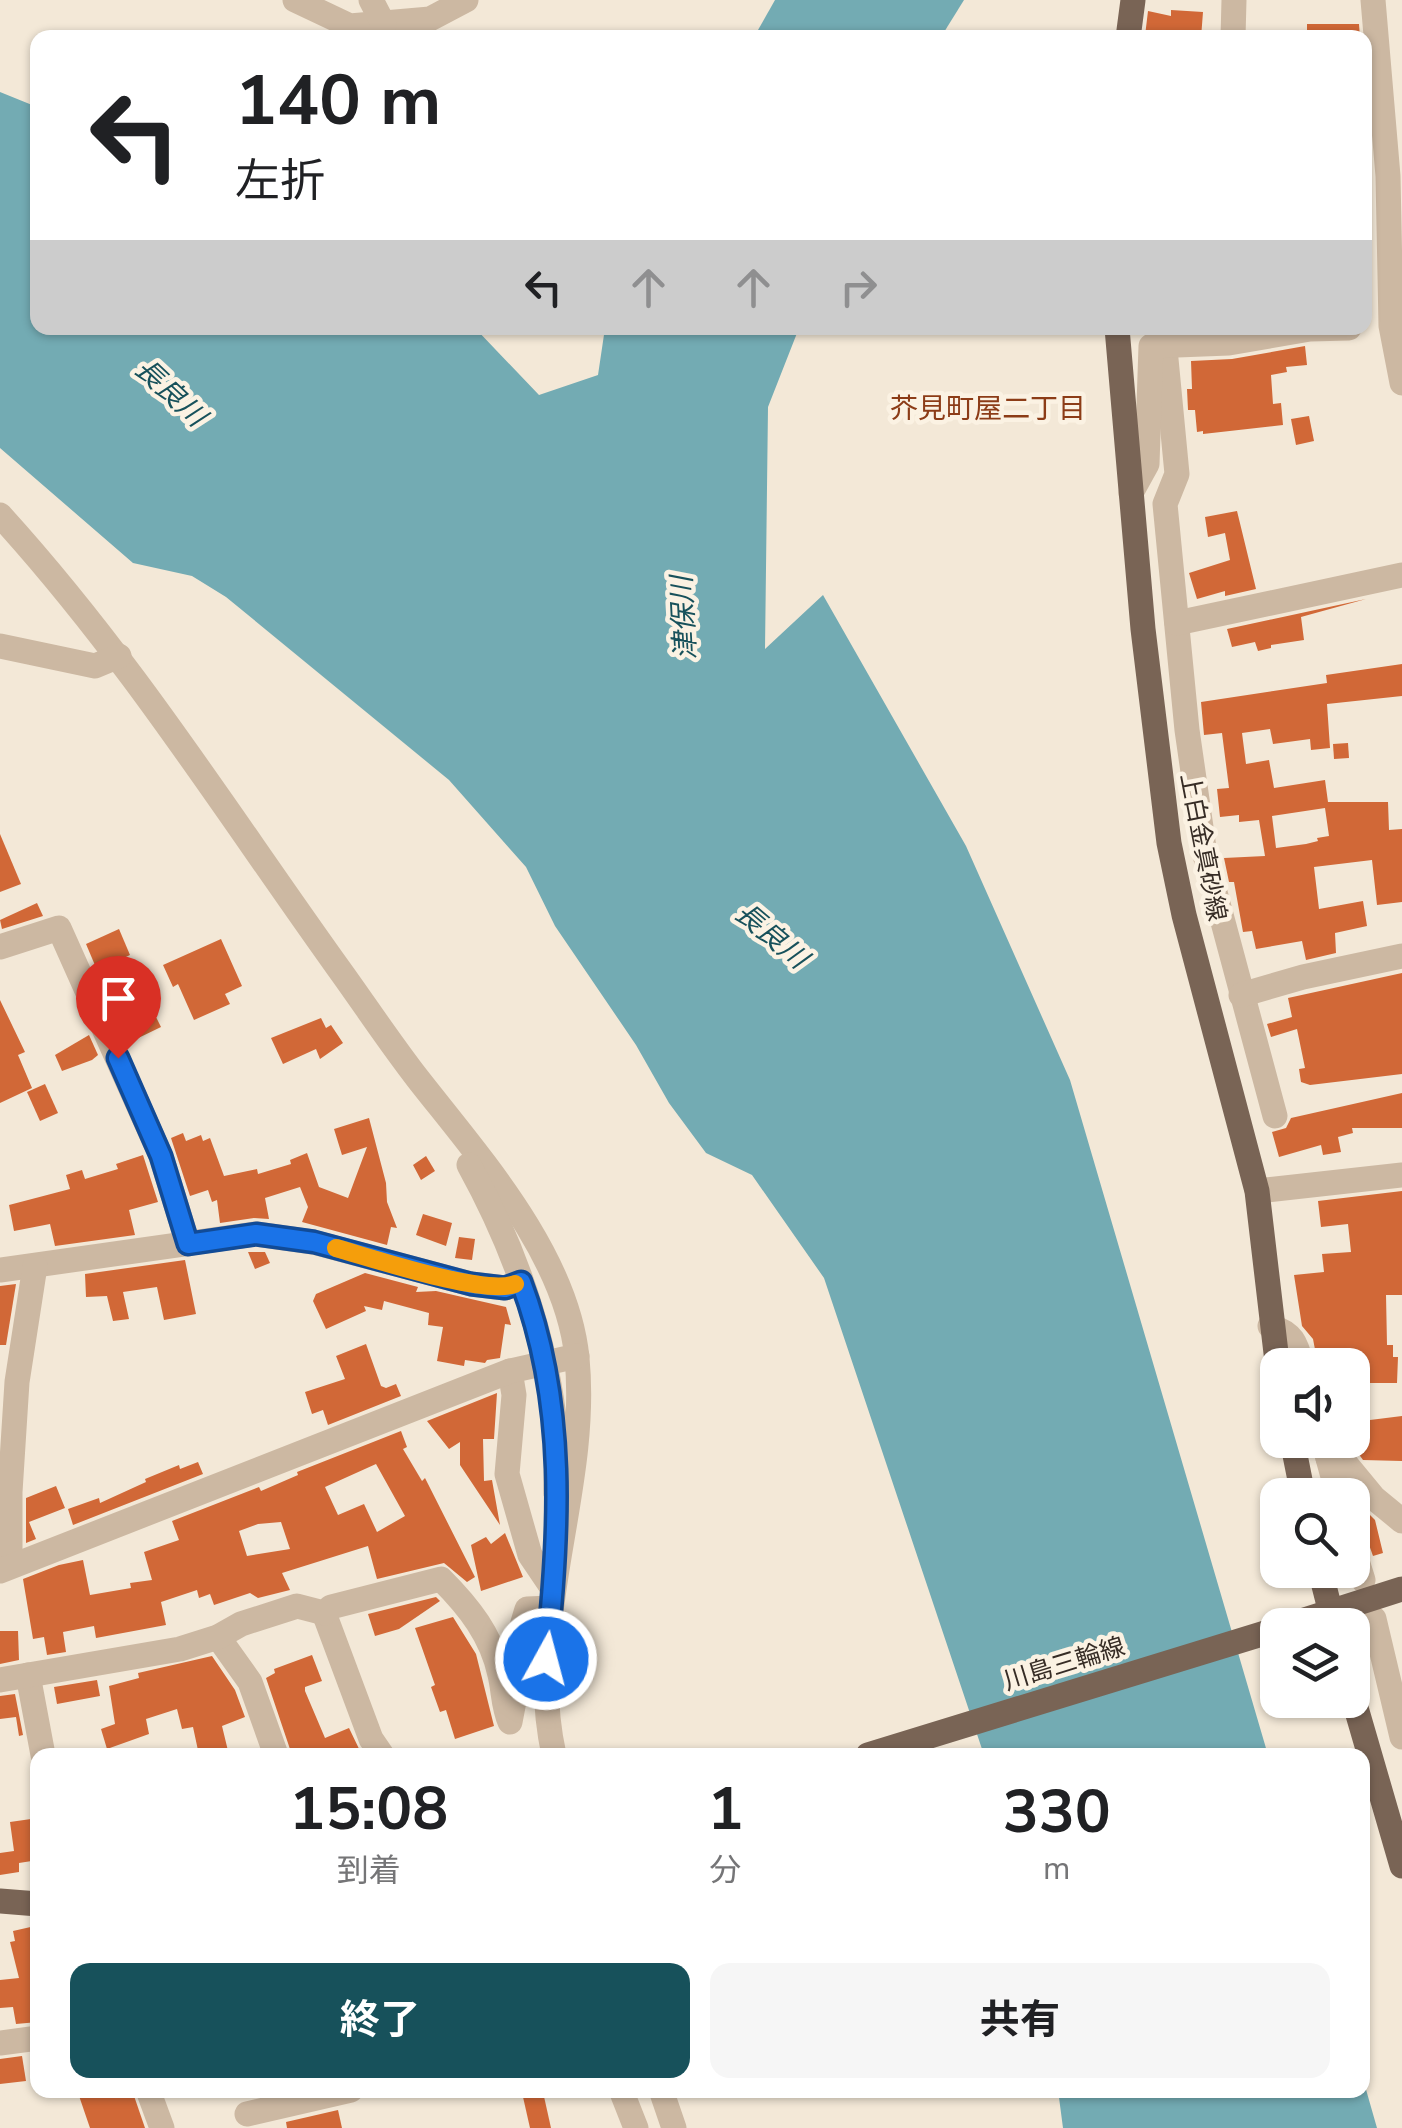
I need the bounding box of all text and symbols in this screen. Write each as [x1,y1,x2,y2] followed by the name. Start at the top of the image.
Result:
[235,53,441,149] text: 140 m
[70,70,200,200] icon: left
[235,151,325,212] text: 左折
[516,260,571,315] icon: left
[621,260,676,315] icon: ahead
[726,260,781,315] icon: ahead
[831,260,886,315] icon: right
[127,350,216,437] water label: 長良川
[890,390,1086,428] district label: 芥見町屋二丁目
[663,572,705,661] water label: 津保川
[1172,770,1234,924] street label: 上白金真砂線
[727,894,818,979] water label: 長良川
[76,956,161,1059] pin
[91,971,146,1026] icon: arrive
[1260,1348,1370,1718] map controls
[1260,1348,1370,1458] button: sound
[1260,1478,1370,1588] button: search
[494,1607,598,1711] position arrow
[1260,1608,1370,1718] button: layers
[1000,1629,1129,1698] street label: 川島三輪線
[289,1768,448,1850] text: 15:08
[707,1768,743,1850] text: 1
[1003,1771,1111,1853] text: 330
[1043,1847,1070,1890] text: m
[337,1849,401,1892] text: 到着
[709,1849,741,1892] text: 分
[70,1963,690,2078] button: 終了
[710,1963,1330,2078] button: 共有

